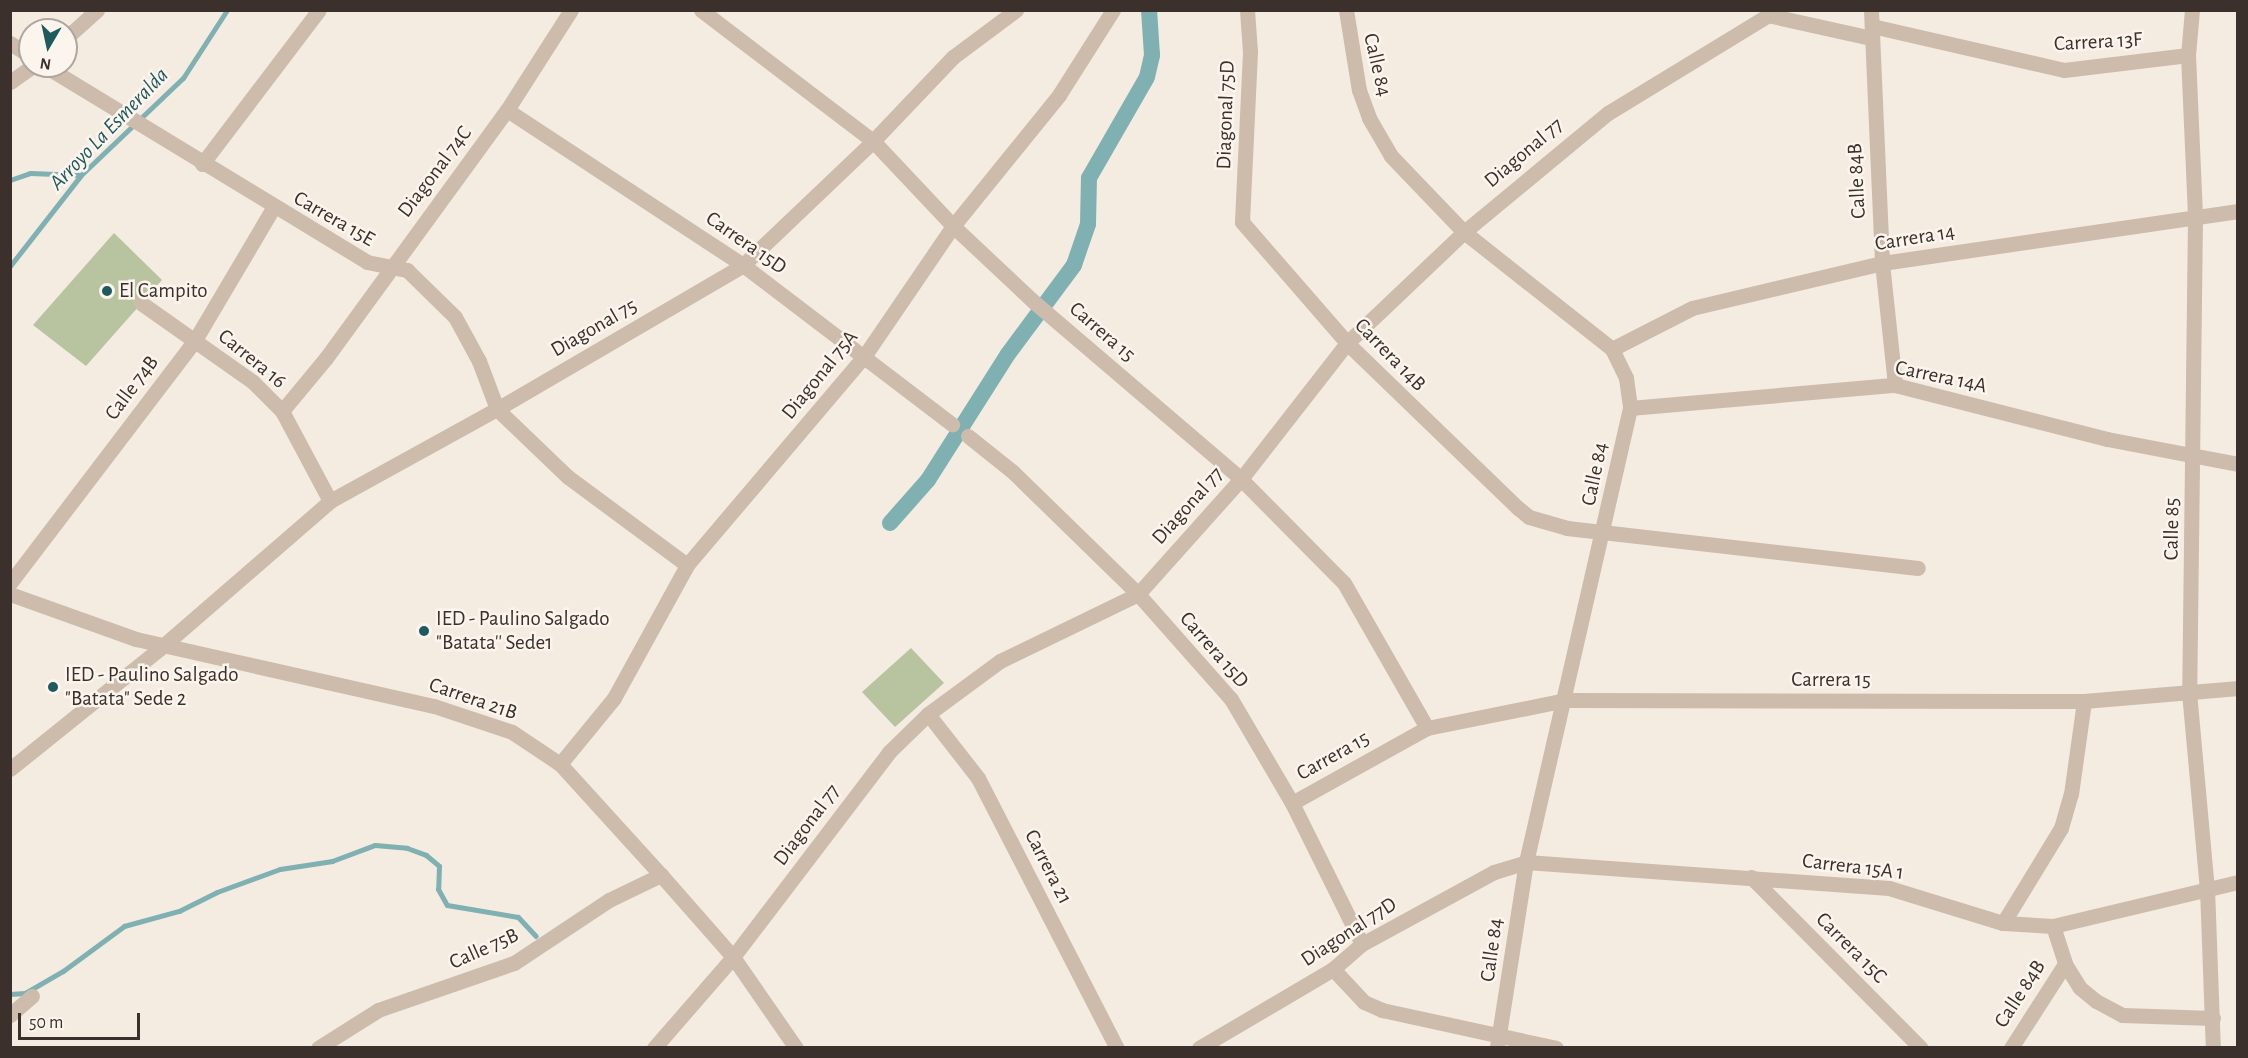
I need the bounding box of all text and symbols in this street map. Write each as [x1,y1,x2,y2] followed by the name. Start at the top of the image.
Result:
[18,18,78,78] north arrow
[2053,27,2143,57] street label: Carrera 13F
[1358,31,1396,99] street label: Calle 84
[39,55,52,73] text: N
[1212,60,1240,170] street label: Diagonal 75D
[44,62,174,196] water label: Arroyo La Esmeralda
[1479,113,1569,193] street label: Diagonal 77
[393,121,477,223] street label: Diagonal 74C
[1842,143,1872,219] street label: Calle 84B
[289,186,379,252] street label: Carrera 15E
[701,206,791,280] street label: Carrera 15D
[1873,219,1957,257] street label: Carrera 14
[119,278,207,304] place label: El Campito
[100,284,114,298] marker: El Campito
[546,293,642,363] street label: Diagonal 75
[1064,296,1140,368] street label: Carrera 15
[1349,313,1431,397] street label: Carrera 14B
[213,324,291,394] street label: Carrera 16
[776,325,864,425] street label: Diagonal 75A
[100,351,164,425] street label: Calle 74B
[1893,355,1989,399] street label: Carrera 14A
[1576,440,1614,508] street label: Calle 84
[1147,462,1229,550] street label: Diagonal 77
[2159,497,2185,561] street label: Calle 85
[436,606,610,656] place label: IED - Paulino Salgado "Batata'' Sede1
[1174,607,1254,693] street label: Carrera 15D
[417,624,431,638] marker: IED - Paulino Salgado "Batata'' Sede1
[65,662,239,712] place label: IED - Paulino Salgado "Batata" Sede 2
[1791,667,1871,693] street label: Carrera 15
[426,672,520,726] street label: Carrera 21B
[46,680,60,694] marker: IED - Paulino Salgado "Batata" Sede 2
[1292,726,1374,786] street label: Carrera 15
[768,779,846,871] street label: Diagonal 77
[1019,826,1077,908] street label: Carrera 21
[1801,848,1905,886] street label: Carrera 15A 1
[1296,892,1402,972] street label: Diagonal 77D
[1810,907,1892,989] street label: Carrera 15C
[1475,916,1509,984] street label: Calle 84
[446,923,522,975] street label: Calle 75B
[1989,955,2051,1033] street label: Calle 84B
[21,1001,142,1039] scale bar
[29,1014,63,1032] text: 50 m

